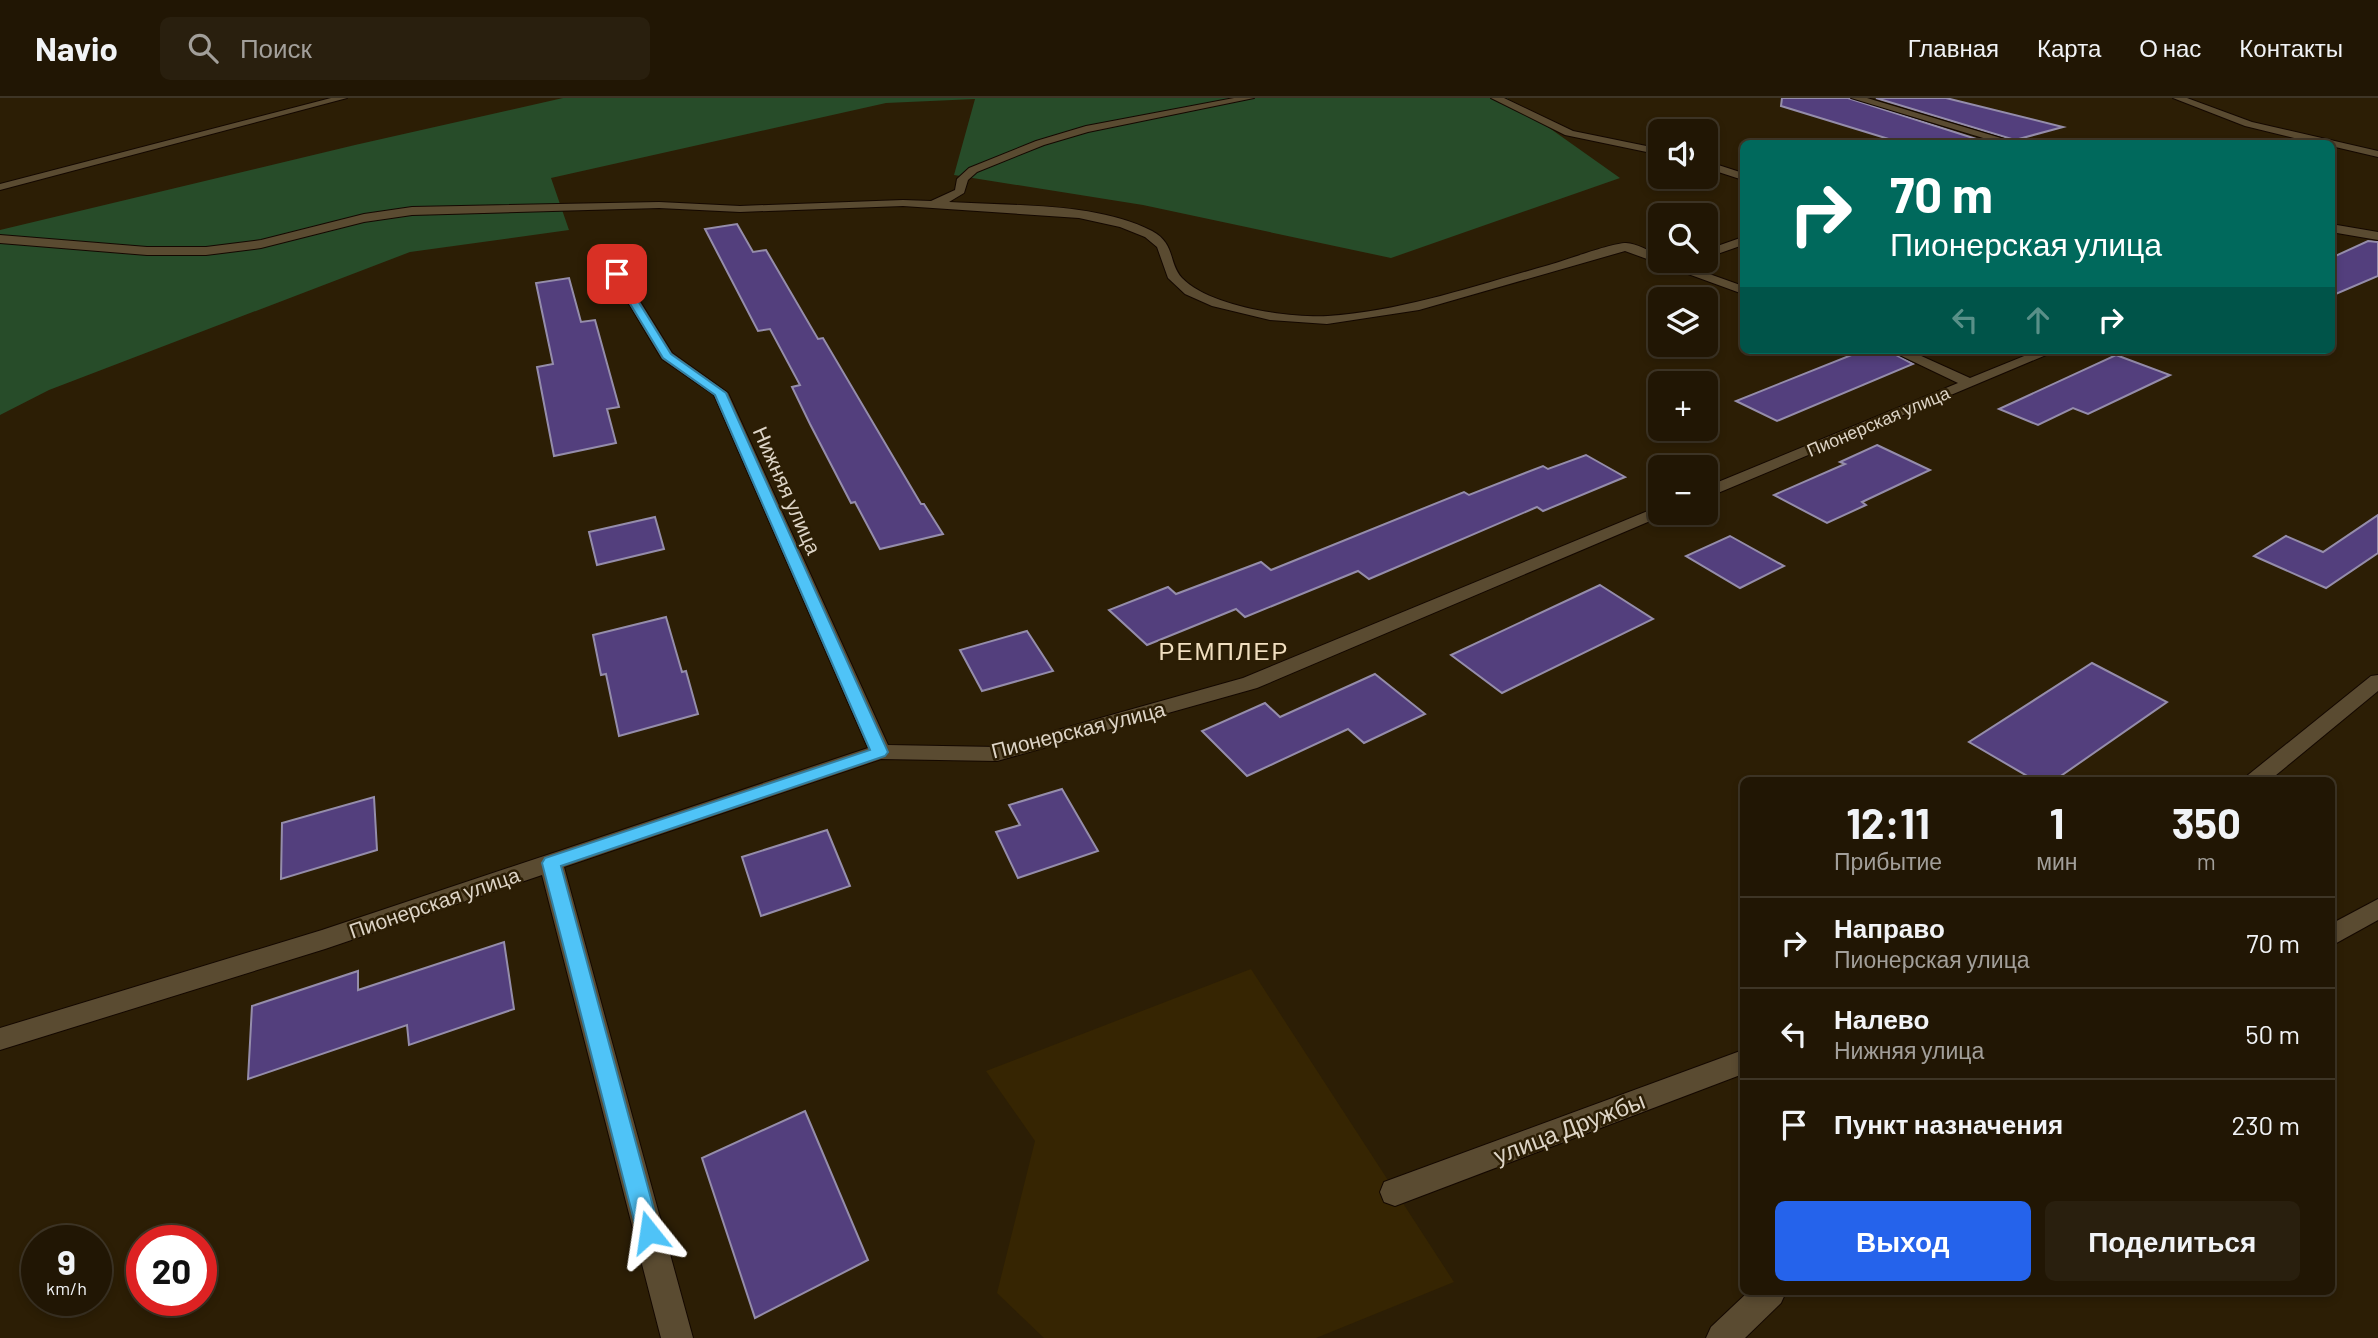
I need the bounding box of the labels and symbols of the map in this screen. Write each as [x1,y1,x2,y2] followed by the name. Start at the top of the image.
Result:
[587,244,647,304] pin
[1803,381,1954,461] street label: Пионерская улица
[749,422,827,558] street label: Нижняя улица
[1158,636,1290,665] district label: РЕМПЛЕР
[988,695,1168,763] street label: Пионерская улица
[345,861,523,943] street label: Пионерская улица
[1489,1085,1649,1169] street label: улица Дружбы
[612,1195,686,1269] position arrow
[126,1225,217,1316] speed limit sign: 20

